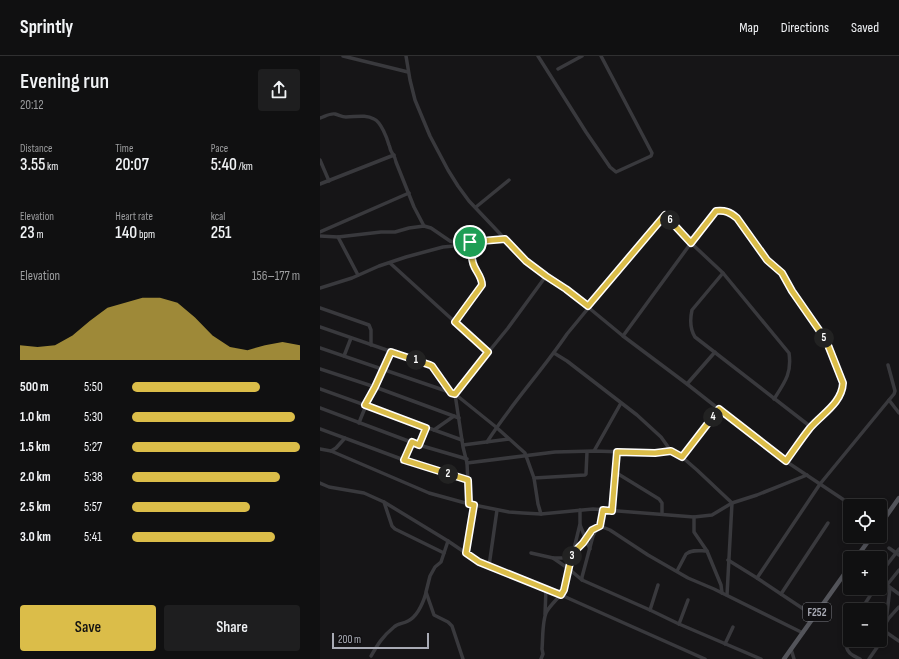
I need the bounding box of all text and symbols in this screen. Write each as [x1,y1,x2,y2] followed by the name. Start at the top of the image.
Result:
[20,16,73,39] text: Sprintly
[739,19,759,36] text: Map
[781,19,829,36] text: Directions
[851,19,879,36] text: Saved
[20,68,109,95] text: Evening run
[258,69,300,111] button: share
[20,97,44,113] text: 20:12
[20,142,52,155] text: Distance
[115,142,133,155] text: Time
[211,142,228,155] text: Pace
[20,155,45,175] text: 3.55
[115,155,149,175] text: 20:07
[211,155,237,175] text: 5:40
[45,160,58,173] text: km
[237,160,253,173] text: /km
[20,210,54,223] text: Elevation
[115,210,153,223] text: Heart rate
[211,210,225,223] text: kcal
[660,210,680,230] pin: 6
[667,213,673,226] text: 6
[20,223,35,243] text: 23
[115,223,137,243] text: 140
[211,223,231,243] text: 251
[453,225,487,259] pin
[35,228,44,241] text: m
[137,228,155,241] text: bpm
[459,231,481,253] icon: arrive
[20,268,60,284] text: Elevation
[252,268,300,284] text: 156–177 m
[814,328,834,348] pin: 5
[822,331,826,344] text: 5
[406,350,426,370] pin: 1
[414,353,418,366] text: 1
[20,379,49,395] text: 500 m
[84,379,103,395] text: 5:50
[703,407,723,427] pin: 4
[20,409,50,425] text: 1.0 km
[84,409,103,425] text: 5:30
[710,410,716,423] text: 4
[20,439,50,455] text: 1.5 km
[84,439,102,455] text: 5:27
[438,464,458,484] pin: 2
[446,467,450,480] text: 2
[20,469,51,485] text: 2.0 km
[84,469,103,485] text: 5:38
[20,499,51,515] text: 2.5 km
[84,499,102,515] text: 5:57
[843,499,887,647] map controls
[843,499,887,543] button: locate
[20,529,51,545] text: 3.0 km
[84,529,102,545] text: 5:41
[562,546,582,566] pin: 3
[570,549,574,562] text: 3
[843,551,887,595] button: +
[803,603,831,621] road number: F252
[843,603,887,647] button: −
[20,605,156,651] button: Save
[164,605,300,651] button: Share
[332,631,429,650] scale bar
[338,633,361,646] text: 200 m

